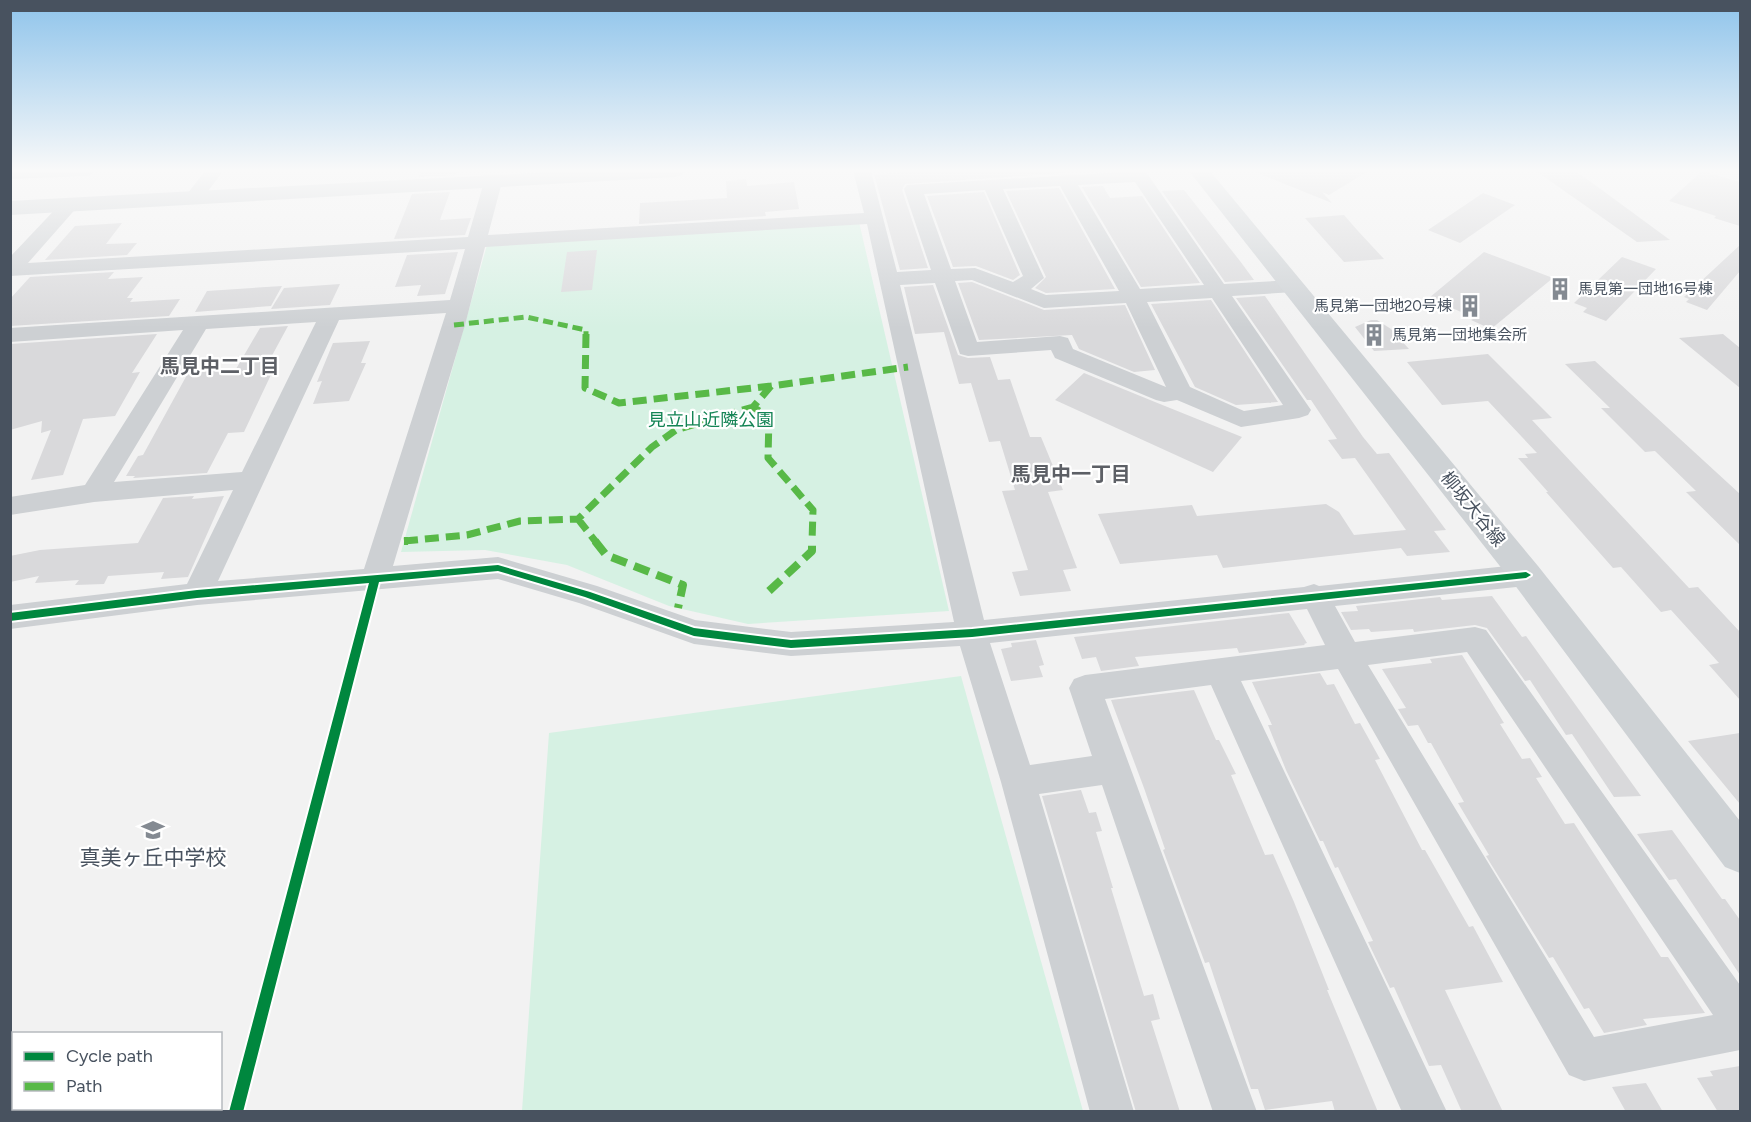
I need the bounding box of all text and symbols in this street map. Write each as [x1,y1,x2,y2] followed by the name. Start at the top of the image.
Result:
[1547,276,1573,302] building icon: 馬見第一団地16号棟
[1578,280,1713,298] place label: 馬見第一団地16号棟
[1457,293,1483,319] building icon: 馬見第一団地20号棟
[1314,297,1452,315] place label: 馬見第一団地20号棟
[1361,322,1387,348] building icon: 馬見第一団地集会所
[1392,326,1527,344] place label: 馬見第一団地集会所
[160,354,280,378] district label: 馬見中二丁目
[648,409,774,431] park label: 見立山近隣公園
[1011,462,1131,486] district label: 馬見中一丁目
[1436,467,1510,551] street label: 柳坂大谷線
[140,817,166,843] school or university icon: 真美ヶ丘中学校
[80,845,227,870] place label: 真美ヶ丘中学校
[12,1032,222,1110] legend
[66,1045,153,1067] text: Cycle path
[66,1075,102,1097] text: Path

